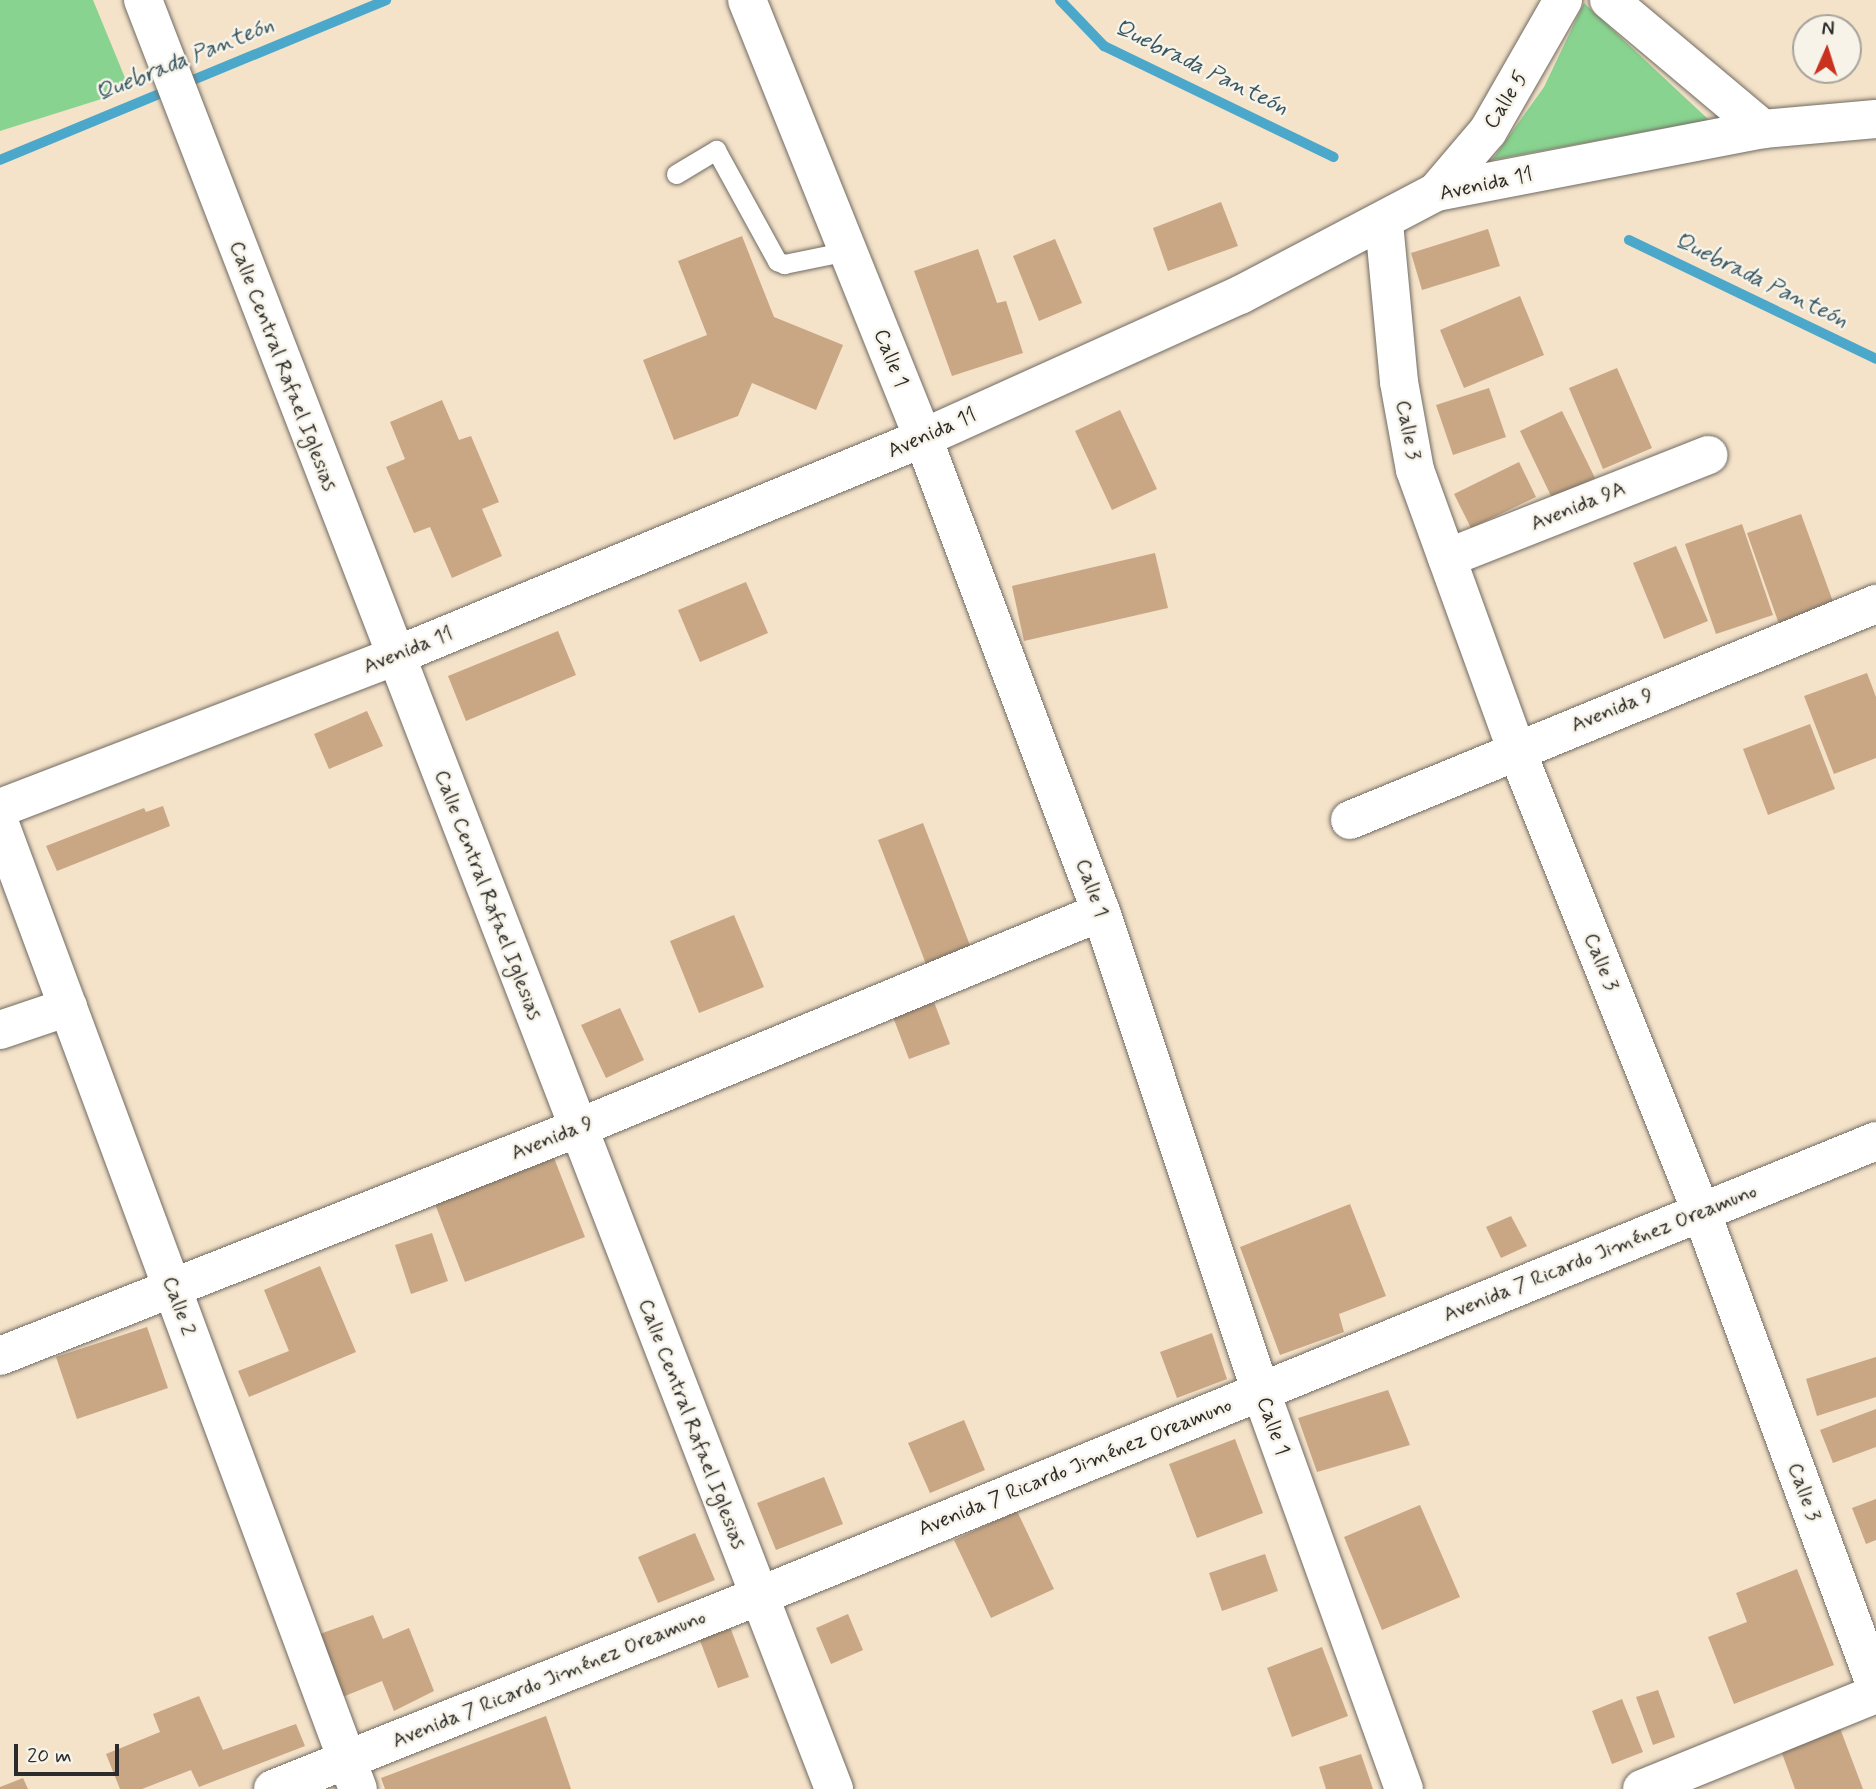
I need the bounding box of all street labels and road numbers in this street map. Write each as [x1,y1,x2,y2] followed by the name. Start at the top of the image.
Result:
[1479,66,1533,134] street label: Calle 5
[1437,162,1535,206] street label: Avenida 11
[225,241,341,491] street label: Calle Central Rafael Iglesias
[868,325,914,391] street label: Calle 1
[1390,398,1426,462] street label: Calle 3
[884,402,980,464] street label: Avenida 11
[1527,476,1629,536] street label: Avenida 9A
[359,621,457,679] street label: Avenida 11
[1567,682,1657,738] street label: Avenida 9
[430,770,546,1020] street label: Calle Central Rafael Iglesias
[1070,855,1114,921] street label: Calle 1
[1578,929,1624,995] street label: Calle 3
[507,1110,597,1166] street label: Avenida 9
[1434,1176,1766,1330] street label: Avenida 7 Ricardo Jiménez Oreamuno
[157,1273,201,1339] street label: Calle 2
[634,1299,750,1549] street label: Calle Central Rafael Iglesias
[909,1390,1241,1544] street label: Avenida 7 Ricardo Jiménez Oreamuno
[1251,1393,1295,1459] street label: Calle 1
[1782,1459,1826,1525] street label: Calle 3
[383,1602,715,1756] street label: Avenida 7 Ricardo Jiménez Oreamuno

